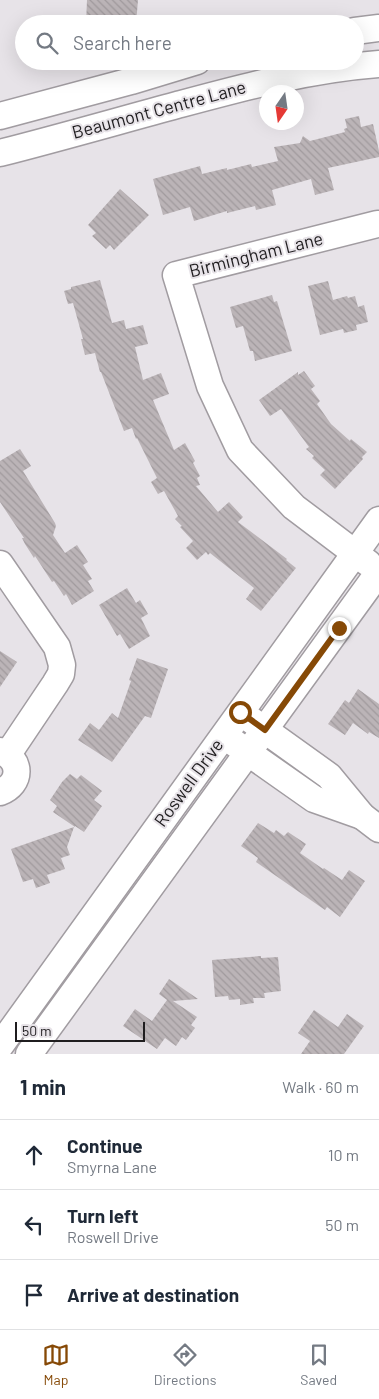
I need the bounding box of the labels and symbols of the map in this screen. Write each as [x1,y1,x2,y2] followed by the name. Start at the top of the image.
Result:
[69,75,248,143] street label: Beaumont Centre Lane
[259,85,304,130] north arrow
[187,227,325,281] street label: Birmingham Lane
[328,617,351,640] route end
[229,701,252,724] route start
[149,734,227,831] street label: Roswell Drive
[15,1019,145,1042] scale bar

